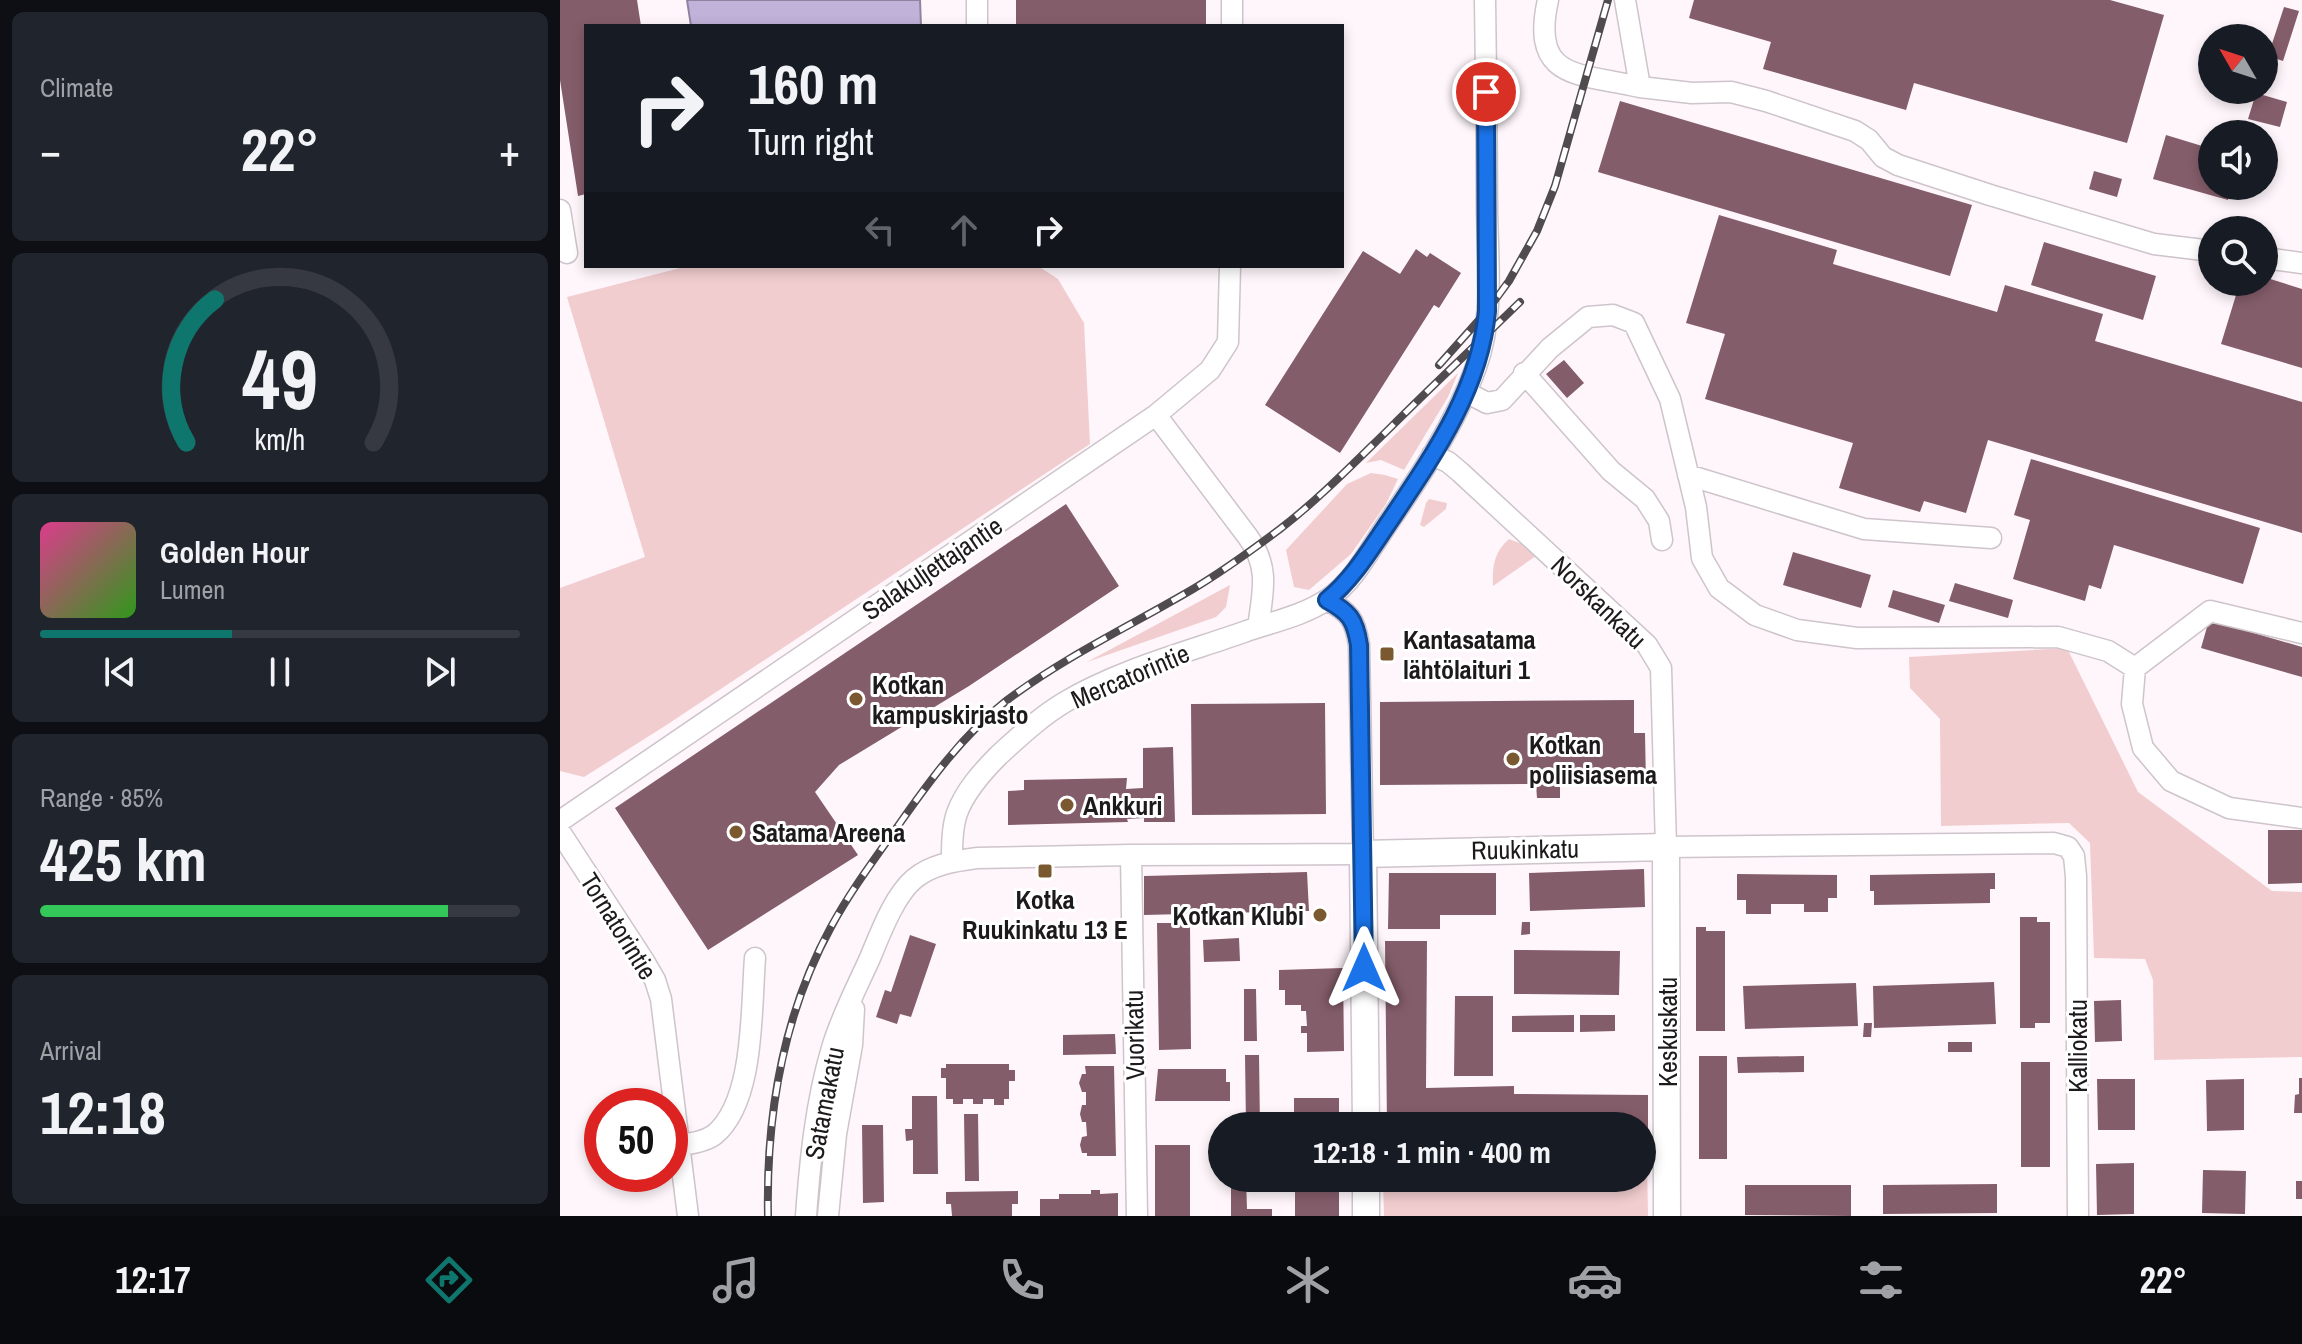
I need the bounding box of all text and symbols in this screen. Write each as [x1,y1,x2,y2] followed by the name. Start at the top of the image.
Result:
[2198,24,2278,104] north arrow
[2198,24,2278,296] map controls
[748,46,878,121] text: 160 m
[616,56,720,160] icon: right
[1452,58,1520,126] pin
[40,70,113,105] text: Climate
[1464,70,1508,114] icon: arrive
[241,109,319,190] text: 22°
[748,118,873,166] text: Turn right
[40,120,61,180] text: −
[499,120,520,180] text: +
[2198,120,2278,200] button: sound
[858,208,902,252] icon: left
[942,208,986,252] icon: ahead
[1026,208,1070,252] icon: right
[2198,216,2278,296] button: search
[242,323,318,435] text: 49
[255,420,305,459] text: km/h
[855,508,1009,628] street label: Salakuljettajantie
[160,532,309,572] text: Golden Hour
[1544,548,1654,656] street label: Norskankatu
[160,572,225,607] text: Lumen
[1403,622,1536,687] place label: Kantasatama lähtölaituri 1
[1065,635,1195,717] street label: Mercatorintie
[1378,645,1396,663] marker: Kantasatama lähtölaituri 1
[98,650,142,694] icon: previous
[258,650,302,694] icon: pause
[418,650,462,694] icon: next
[872,667,1028,732] place label: Kotkan kampuskirjasto
[847,690,865,708] marker: Kotkan kampuskirjasto
[1529,727,1657,792] place label: Kotkan poliisiasema
[1504,750,1522,768] marker: Kotkan poliisiasema
[40,780,163,815] text: Range · 85%
[1083,788,1162,823] place label: Ankkuri
[1058,796,1076,814] marker: Ankkuri
[752,815,905,850] place label: Satama Areena
[40,819,207,900] text: 425 km
[727,823,745,841] marker: Satama Areena
[1471,831,1579,867] street label: Ruukinkatu
[1036,862,1054,880] marker: Kotka Ruukinkatu 13 E
[572,866,666,986] street label: Tornatorintie
[962,882,1128,947] place label: Kotka Ruukinkatu 13 E
[1173,898,1304,933] place label: Kotkan Klubi
[1311,906,1329,924] marker: Kotkan Klubi
[1322,926,1406,1010] position arrow
[1650,977,1685,1087] street label: Keskuskatu
[1116,989,1152,1081] street label: Vuorikatu
[2060,999,2095,1093] street label: Kalliokatu
[40,1033,102,1068] text: Arrival
[796,1044,852,1162] street label: Satamakatu
[40,1072,166,1153] text: 12:18
[584,1088,688,1192] speed limit sign: 50
[1313,1132,1551,1172] text: 12:18 · 1 min · 400 m
[421,1252,477,1308] icon: directions
[708,1252,764,1308] icon: music
[994,1252,1050,1308] icon: phone
[1280,1252,1336,1308] icon: climate
[1567,1252,1623,1308] icon: car
[1853,1252,1909,1308] icon: filters
[115,1256,191,1304] text: 12:17
[2140,1256,2187,1304] text: 22°

